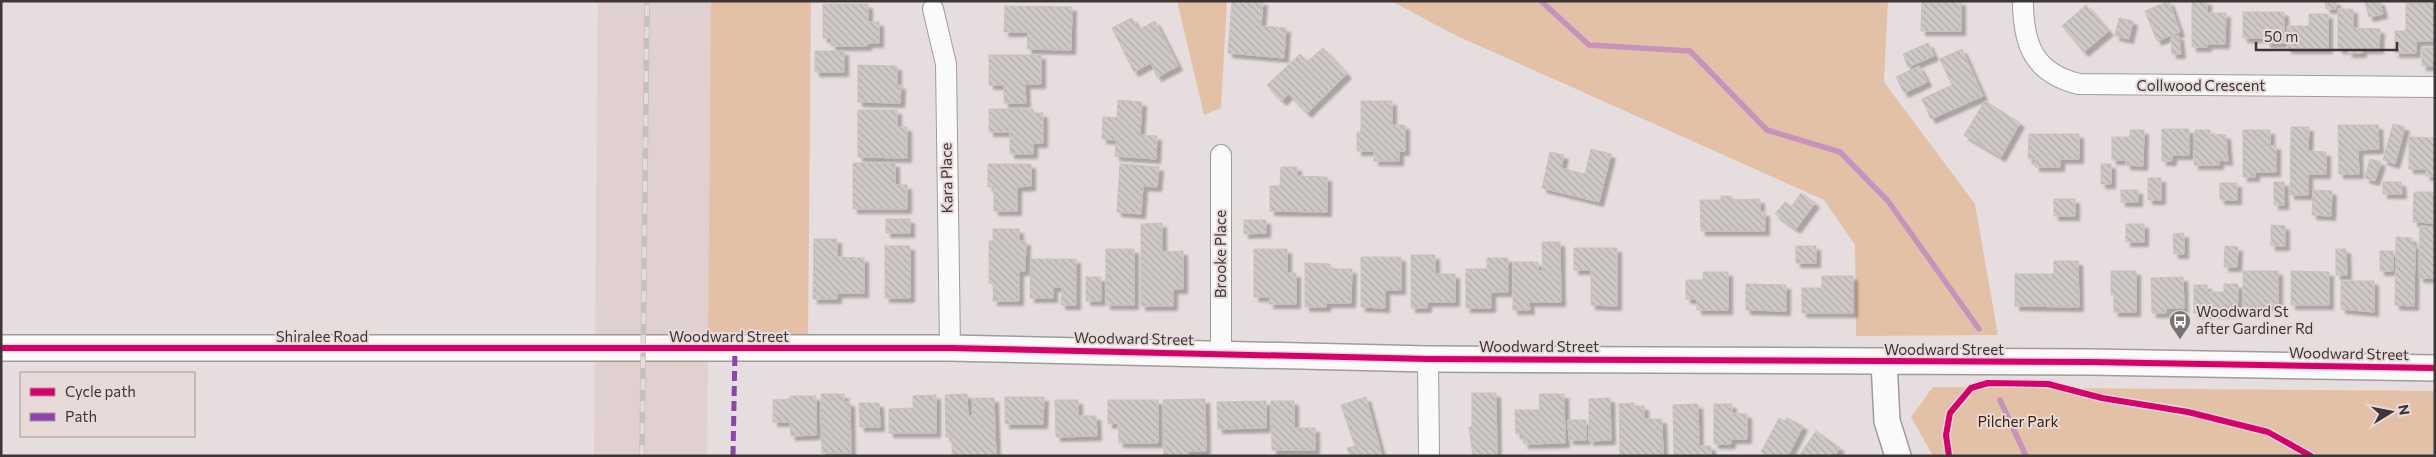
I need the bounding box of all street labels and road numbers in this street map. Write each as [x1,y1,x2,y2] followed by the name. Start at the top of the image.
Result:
[2137,76,2265,94] street label: Collwood Crescent
[936,142,956,214] street label: Kara Place
[1211,210,1229,298] street label: Brooke Place
[276,327,368,345] street label: Shiralee Road
[669,327,789,345] street label: Woodward Street
[1074,328,1194,348] street label: Woodward Street
[1479,337,1599,355] street label: Woodward Street
[1884,340,2004,358] street label: Woodward Street
[2289,343,2409,363] street label: Woodward Street

